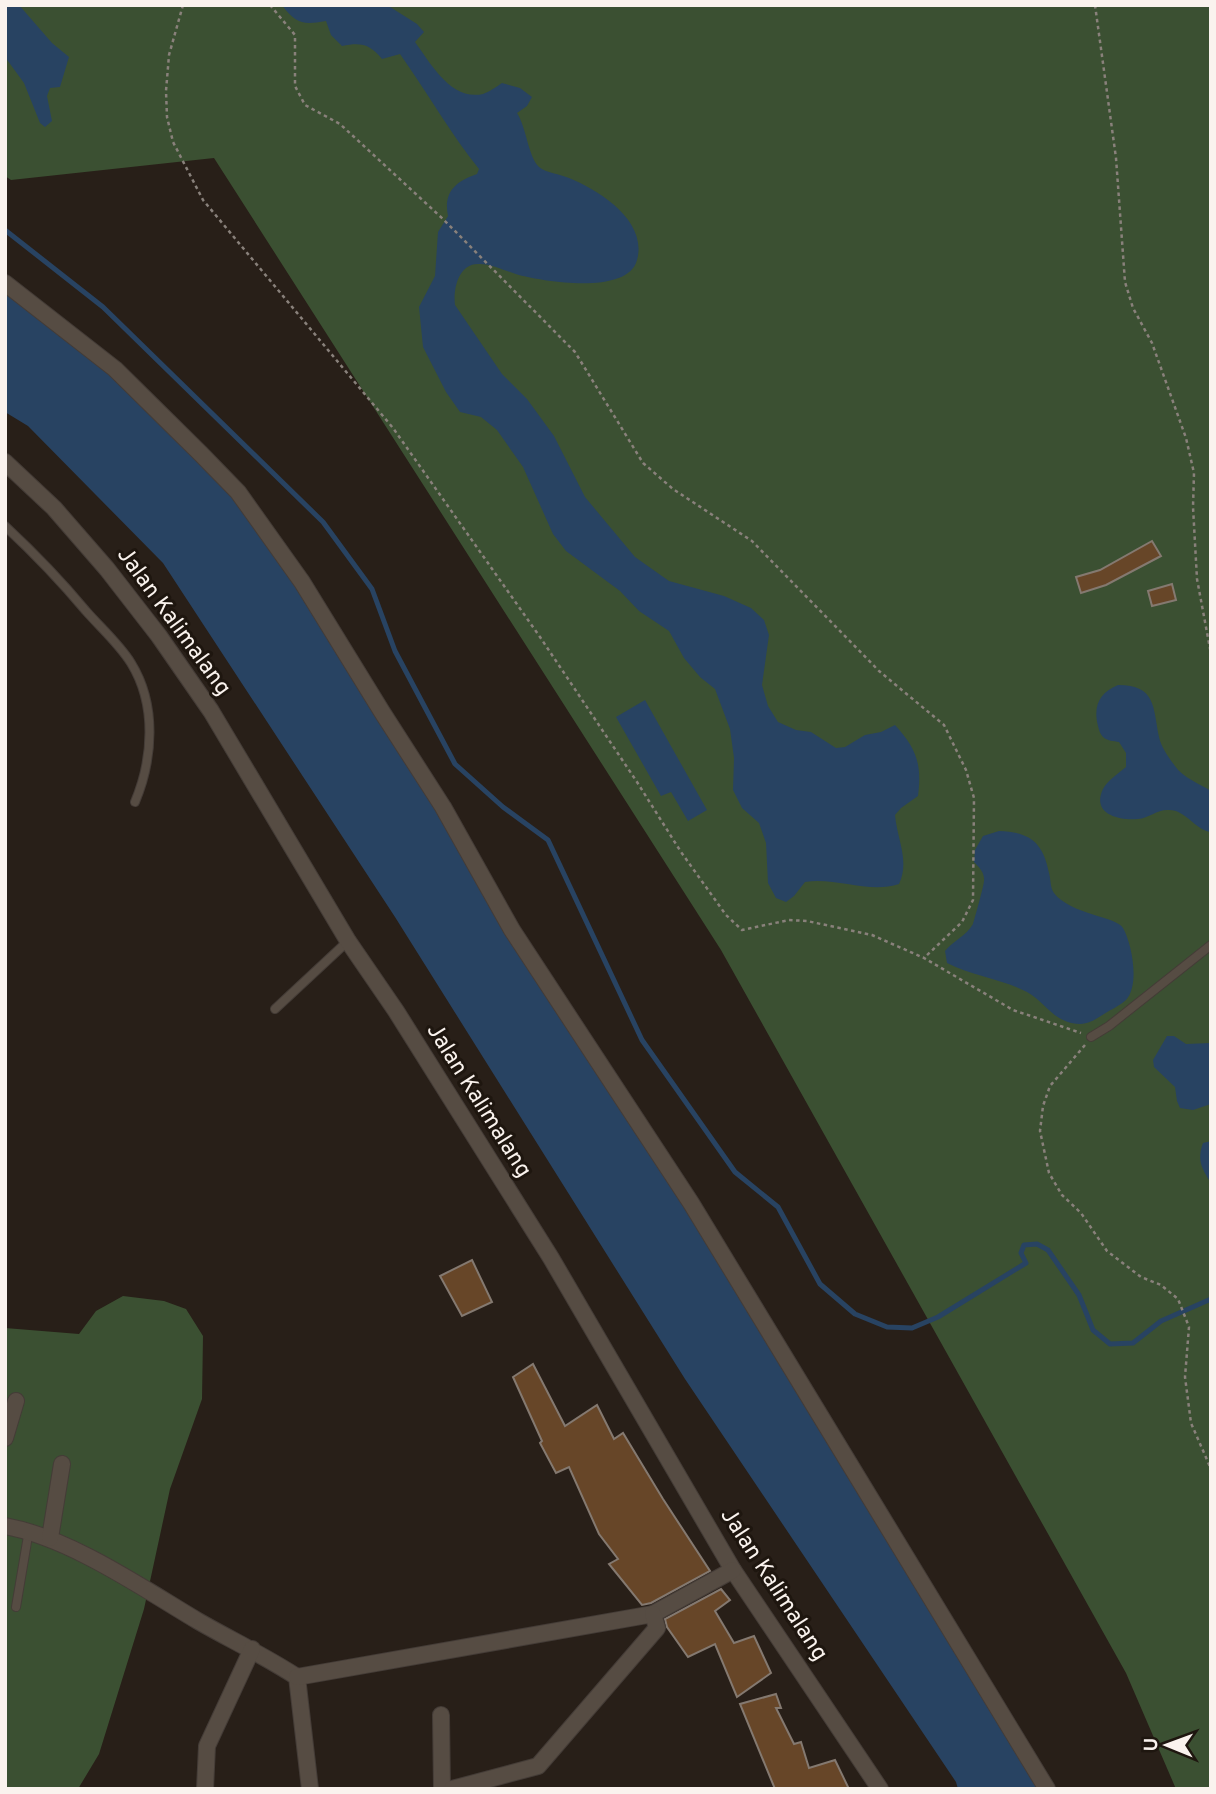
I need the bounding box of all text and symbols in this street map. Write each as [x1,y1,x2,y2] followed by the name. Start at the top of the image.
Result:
[109,542,237,702] street label: Jalan Kalimalang
[419,1018,537,1184] street label: Jalan Kalimalang
[713,1503,833,1667] street label: Jalan Kalimalang
[1132,1710,1202,1780] north arrow
[1140,1738,1164,1752] text: U

